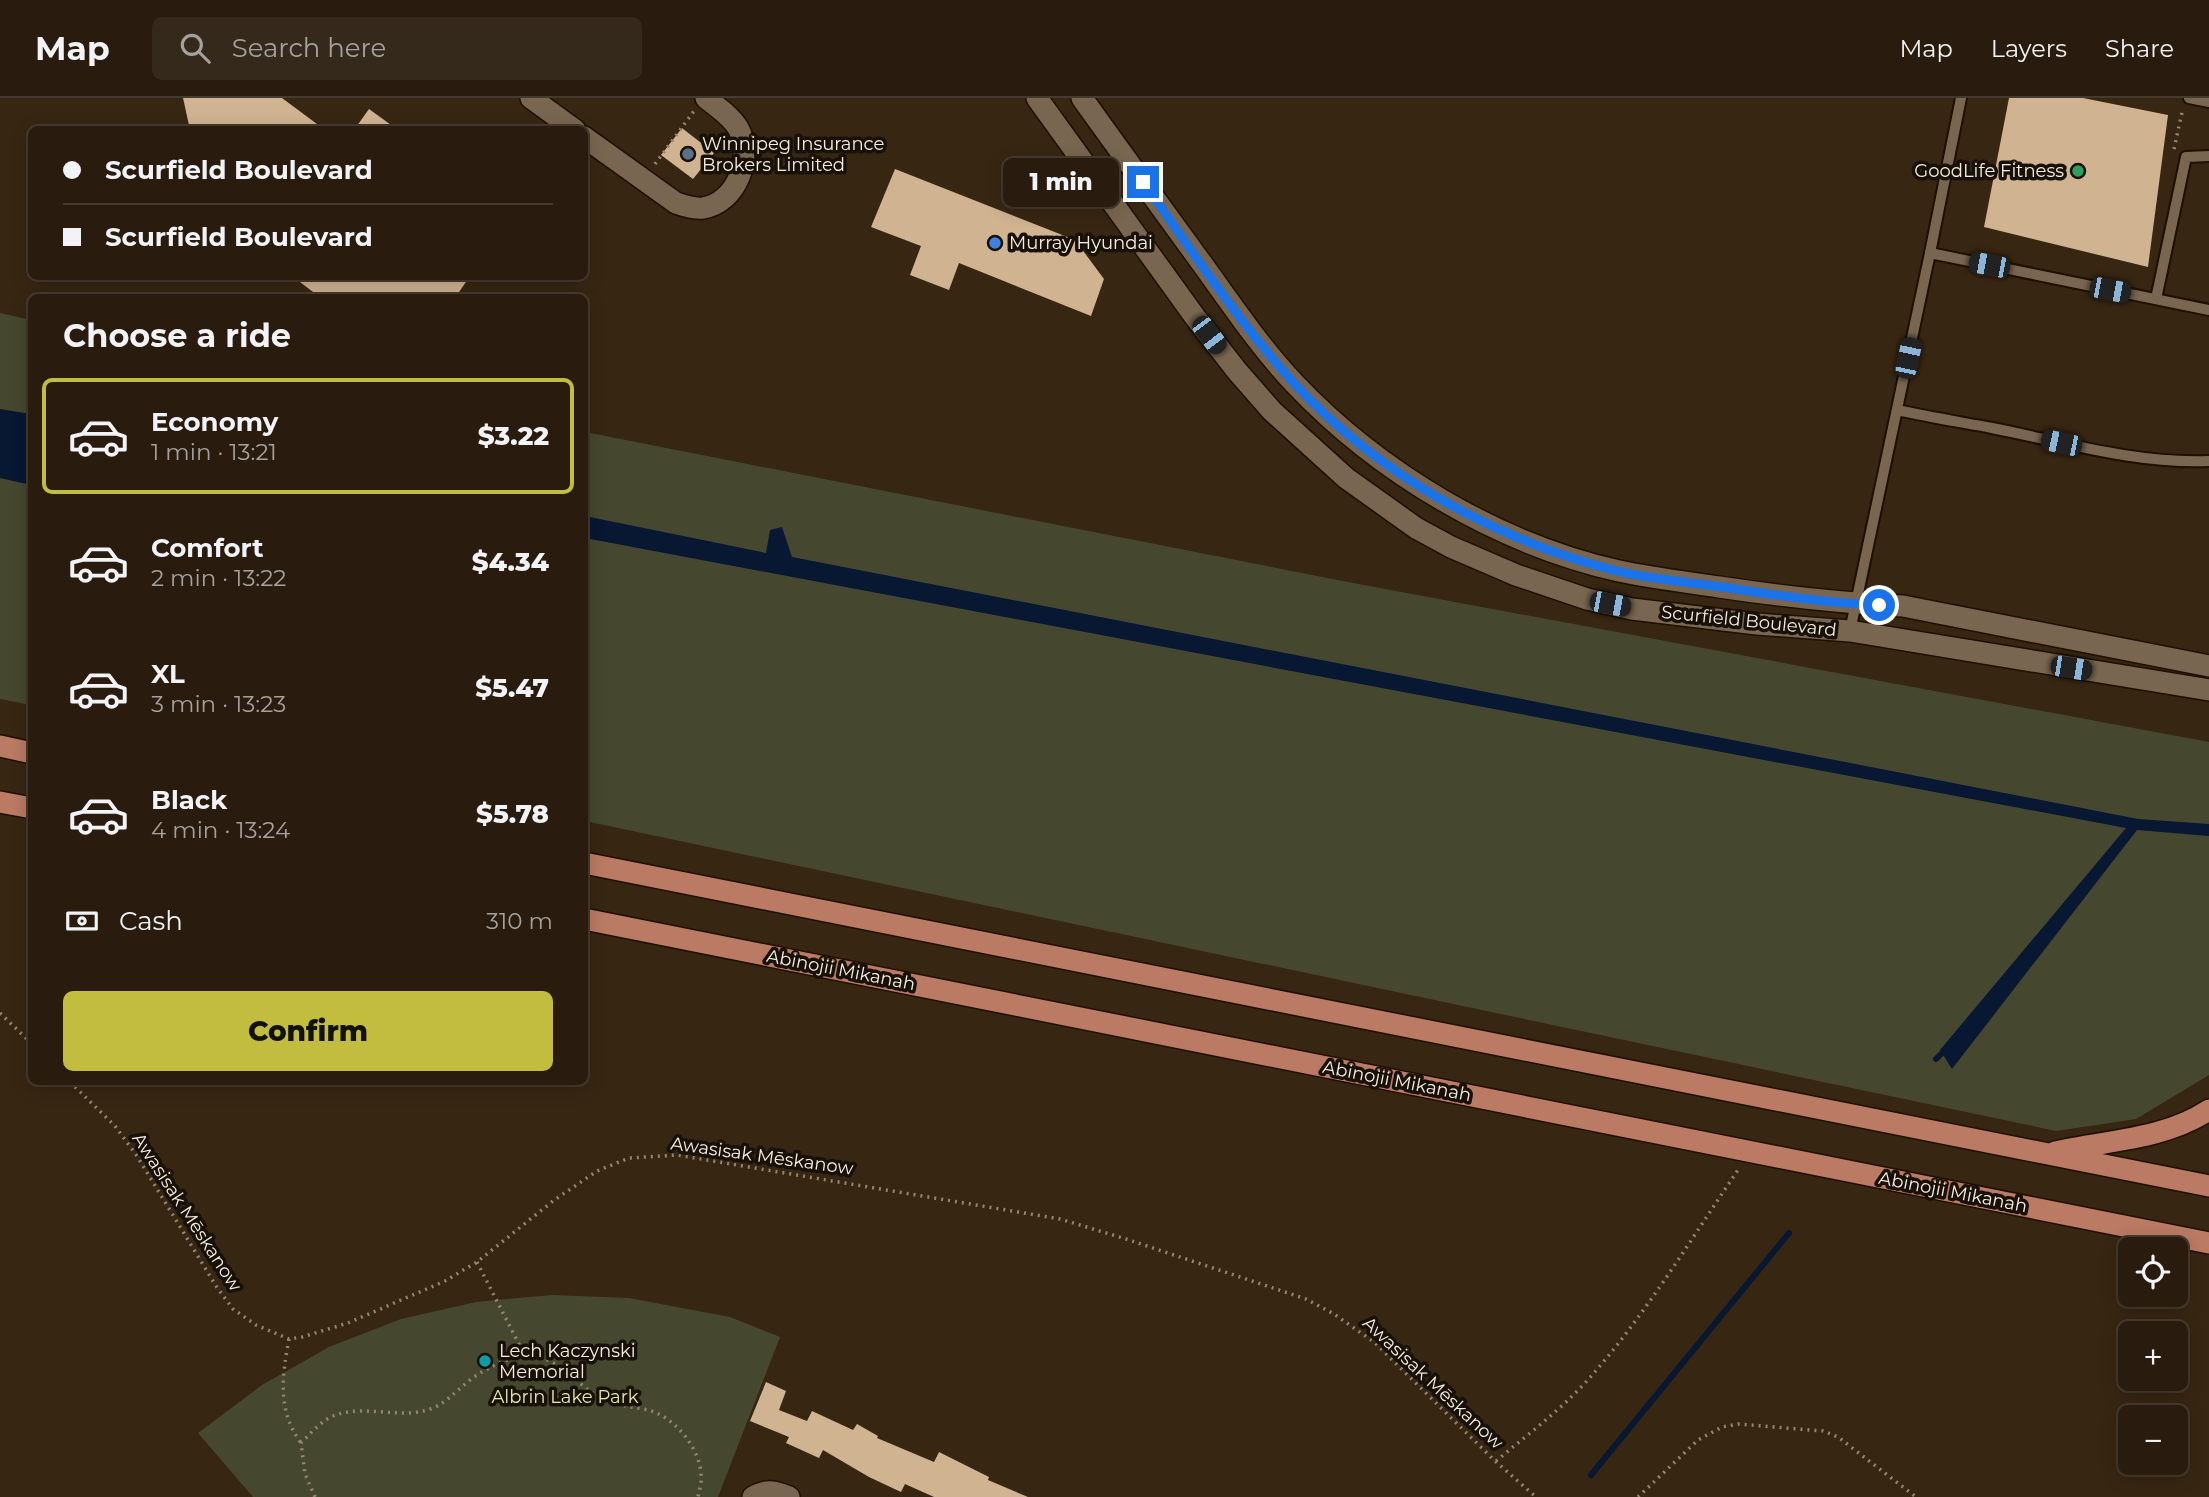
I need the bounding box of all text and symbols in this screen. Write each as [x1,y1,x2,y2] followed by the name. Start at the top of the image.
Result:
[152,17,642,80] search box
[35,28,110,68] text: Map
[176,29,214,67] icon: search
[232,32,386,64] text: Search here
[1899,34,1953,63] text: Map
[1991,34,2067,63] text: Layers
[2105,34,2174,63] text: Share
[702,133,885,176] place label: Winnipeg Insurance Brokers Limited
[680,146,696,162] marker: Winnipeg Insurance Brokers Limited
[105,154,373,186] text: Scurfield Boulevard
[1003,158,1118,206] callout: 1 min
[1914,160,2064,182] place label: GoodLife Fitness
[2070,163,2086,179] marker: GoodLife Fitness
[1127,166,1159,198] route end
[1029,168,1093,196] text: 1 min
[105,221,373,253] text: Scurfield Boulevard
[1009,232,1153,254] place label: Murray Hyundai
[987,235,1003,251] marker: Murray Hyundai
[1967,251,2012,279] car
[2088,276,2133,304] car
[1188,312,1231,358] car
[63,316,291,355] text: Choose a ride
[1894,335,1923,381] car
[67,405,130,468] icon: car
[151,406,278,438] text: Economy
[478,420,549,452] text: $3.22
[2039,428,2084,458] car
[151,438,277,466] text: 1 min · 13:21
[67,531,130,594] icon: car
[151,532,263,564] text: Comfort
[472,546,549,578] text: $4.34
[151,564,286,592] text: 2 min · 13:22
[1863,589,1895,621] route start
[1588,590,1633,618] car
[1660,601,1838,641] street label: Scurfield Boulevard
[2049,654,2094,682] car
[67,657,130,720] icon: car
[151,658,185,690] text: XL
[475,672,549,704] text: $5.47
[151,690,286,718] text: 3 min · 13:23
[67,783,130,846] icon: car
[151,784,227,816] text: Black
[476,798,549,830] text: $5.78
[151,816,290,844] text: 4 min · 13:24
[63,902,101,940] icon: cash
[119,905,183,937] text: Cash
[486,907,553,935] text: 310 m
[765,945,917,995] street label: Abinojii Mikanah
[63,991,553,1071] button: Confirm
[1321,1056,1473,1106] street label: Abinojii Mikanah
[128,1129,246,1295] street label: Awasisak Mēskanow
[669,1132,855,1180] street label: Awasisak Mēskanow
[1877,1167,2029,1217] street label: Abinojii Mikanah
[2118,1237,2188,1475] map controls
[2118,1237,2188,1307] button: locate
[1358,1312,1508,1454] street label: Awasisak Mēskanow
[2118,1321,2188,1391] button: +
[499,1340,636,1383] place label: Lech Kaczynski Memorial
[477,1353,493,1369] marker: Lech Kaczynski Memorial
[491,1386,639,1408] park label: Albrin Lake Park
[2118,1405,2188,1475] button: −

